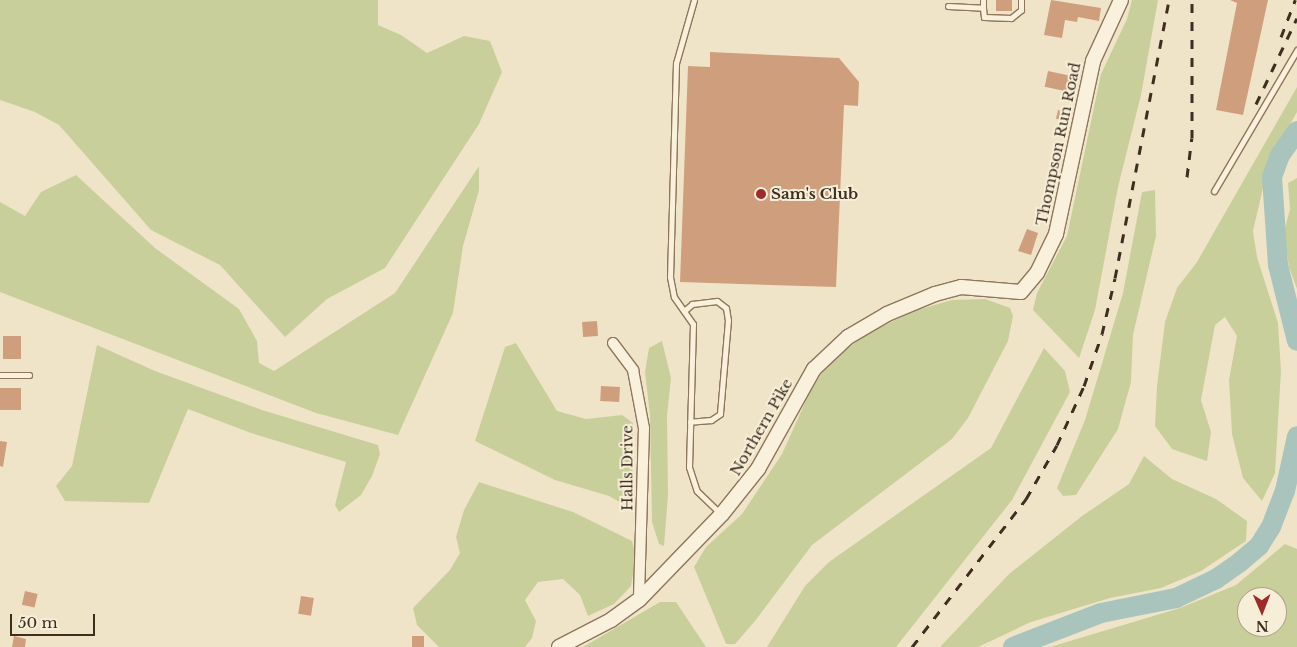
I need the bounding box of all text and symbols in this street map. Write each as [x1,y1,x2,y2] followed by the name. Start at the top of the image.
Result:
[1032,61,1084,227] street label: Thompson Run Road
[771,185,858,203] place label: Sam's Club
[755,188,767,200] marker: Sam's Club
[726,375,796,479] street label: Northern Pike
[618,425,636,511] street label: Halls Drive
[1237,587,1287,637] north arrow
[12,604,98,636] scale bar
[18,613,58,632] text: 50 m
[1256,617,1269,635] text: N

